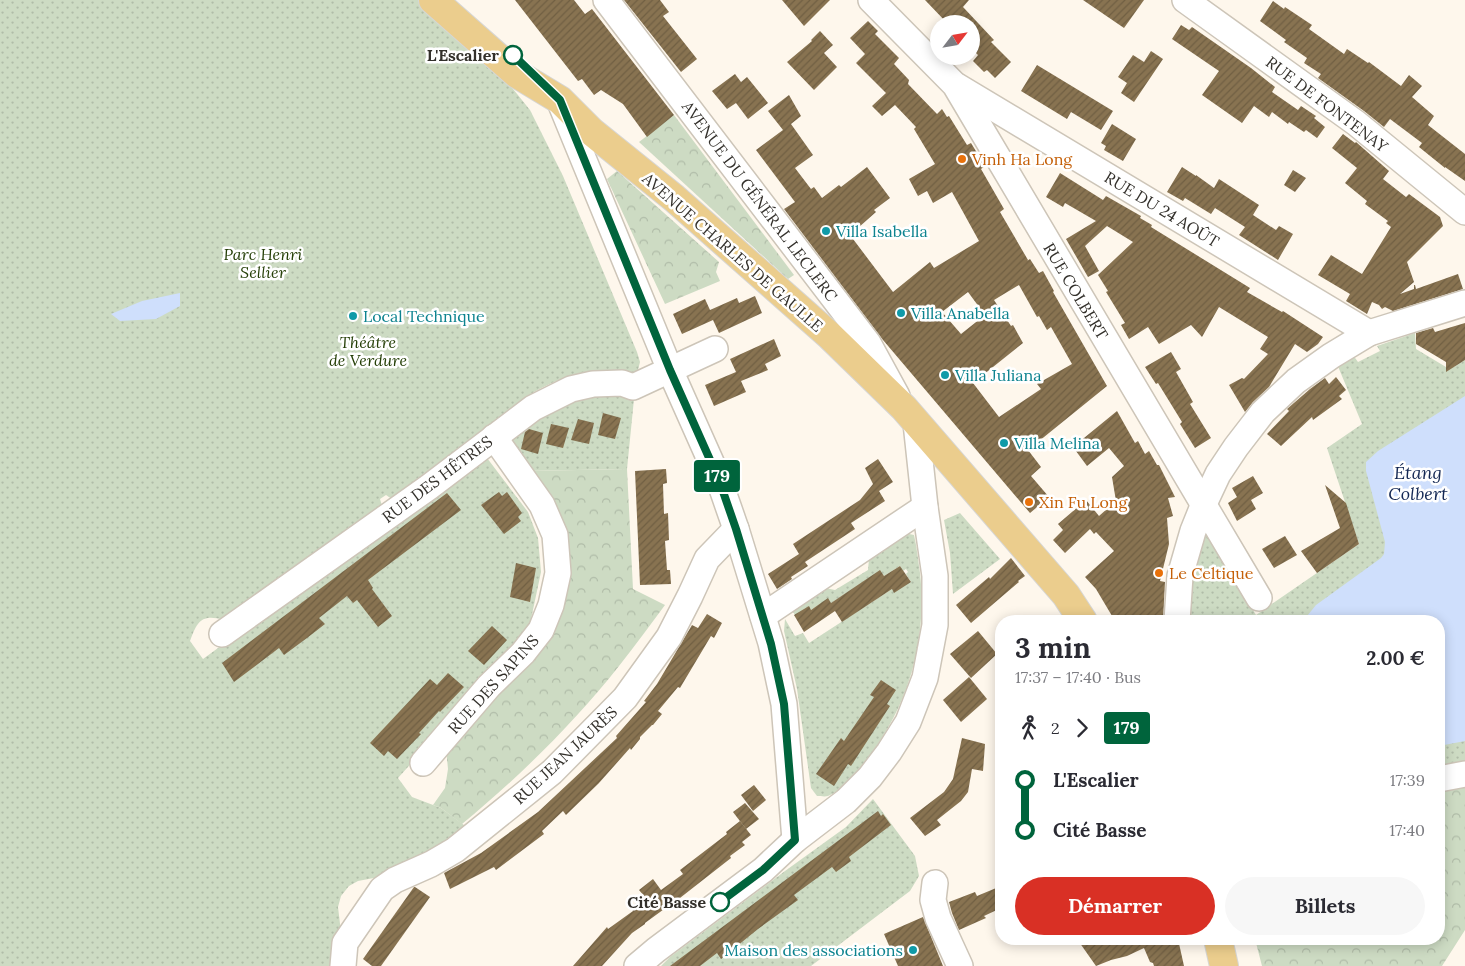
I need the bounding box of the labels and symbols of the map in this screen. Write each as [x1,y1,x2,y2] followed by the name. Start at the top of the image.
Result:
[930,15,980,65] north arrow
[427,45,499,65] place label: L'Escalier
[503,45,523,65] marker: L'Escalier
[1262,52,1393,157] street label: RUE DE FONTENAY
[677,96,842,305] street label: AVENUE DU GÉNÉRAL LECLERC
[971,149,1073,169] place label: Vinh Ha Long
[956,153,968,165] marker: Vinh Ha Long
[638,167,827,336] street label: AVENUE CHARLES DE GAULLE
[1101,167,1223,251] street label: RUE DU 24 AOÛT
[835,221,928,241] place label: Villa Isabella
[820,225,832,237] marker: Villa Isabella
[1039,239,1113,343] street label: RUE COLBERT
[224,244,302,282] park label: Parc Henri Sellier
[910,303,1010,323] place label: Villa Anabella
[363,306,485,326] place label: Local Technique
[895,307,907,319] marker: Villa Anabella
[347,310,359,322] marker: Local Technique
[329,332,407,370] park label: Théâtre de Verdure
[954,365,1041,385] place label: Villa Juliana
[939,369,951,381] marker: Villa Juliana
[378,431,496,527] street label: RUE DES HÊTRES
[1013,433,1100,453] place label: Villa Melina
[998,437,1010,449] marker: Villa Melina
[688,460,746,492] line badge: 179
[1388,461,1448,505] water label: Étang Colbert
[1039,492,1128,512] place label: Xin Fu Long
[1023,496,1035,508] marker: Xin Fu Long
[1169,563,1254,583] place label: Le Celtique
[1153,567,1165,579] marker: Le Celtique
[443,630,543,738] street label: RUE DES SAPINS
[509,702,621,808] street label: RUE JEAN JAURÈS
[627,892,706,912] place label: Cité Basse
[710,892,730,912] marker: Cité Basse
[724,940,903,960] place label: Maison des associations
[907,944,919,956] marker: Maison des associations

